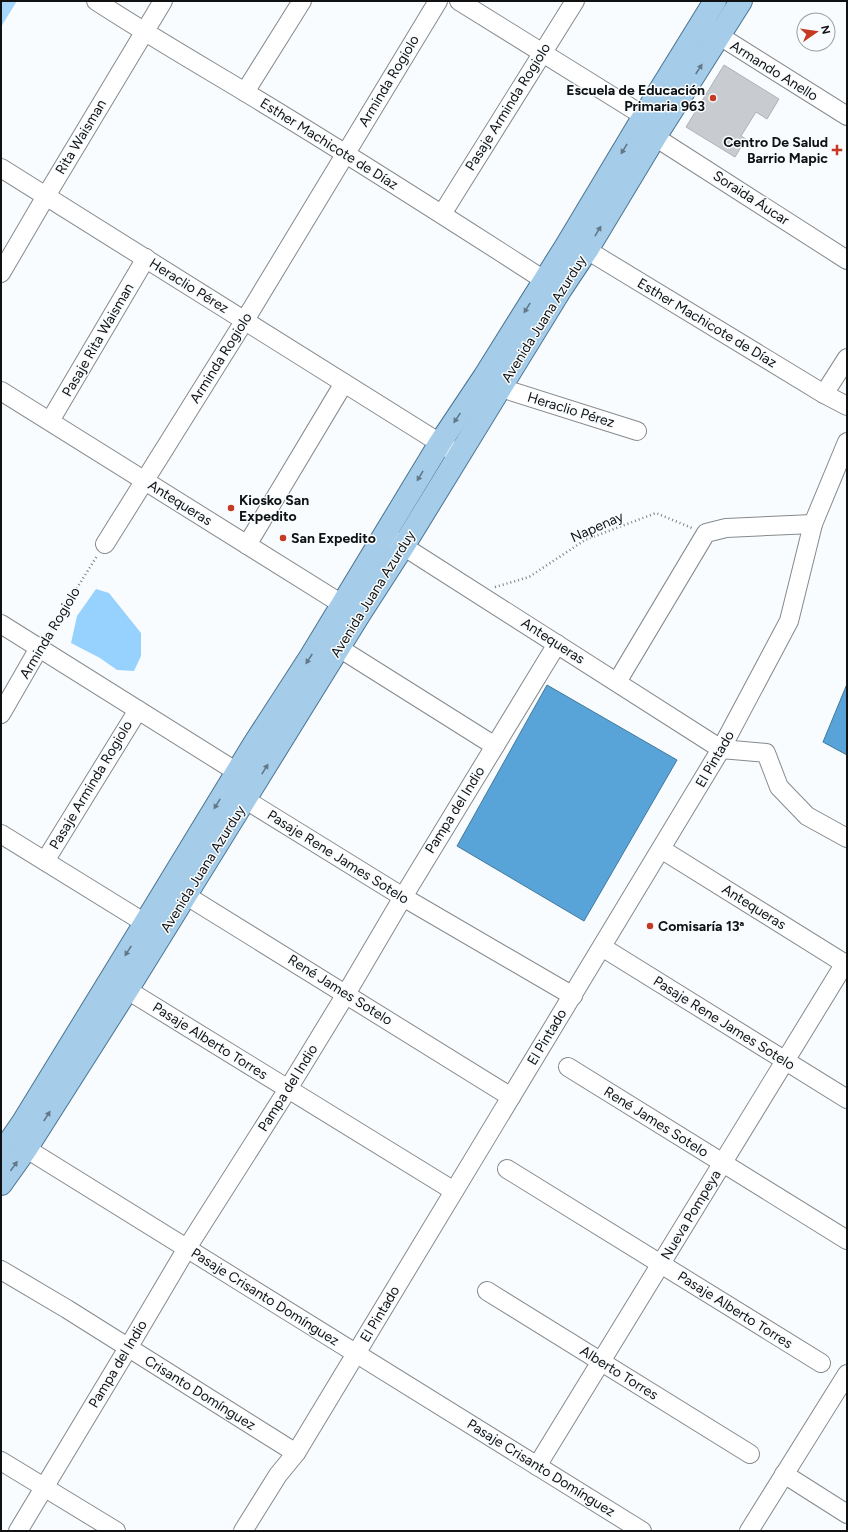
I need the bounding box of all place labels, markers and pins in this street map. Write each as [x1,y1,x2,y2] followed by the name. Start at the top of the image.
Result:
[566,82,705,115] place label: Escuela de Educación Primaria 963
[708,93,718,103] marker: Escuela de Educación Primaria 963
[723,134,828,167] place label: Centro De Salud Barrio Mapic
[831,144,843,156] marker: Centro De Salud Barrio Mapic
[239,492,309,525] place label: Kiosko San Expedito
[226,503,236,513] marker: Kiosko San Expedito
[291,530,376,547] place label: San Expedito
[278,533,288,543] marker: San Expedito
[658,918,745,935] place label: Comisaría 13ª
[645,921,655,931] marker: Comisaría 13ª

